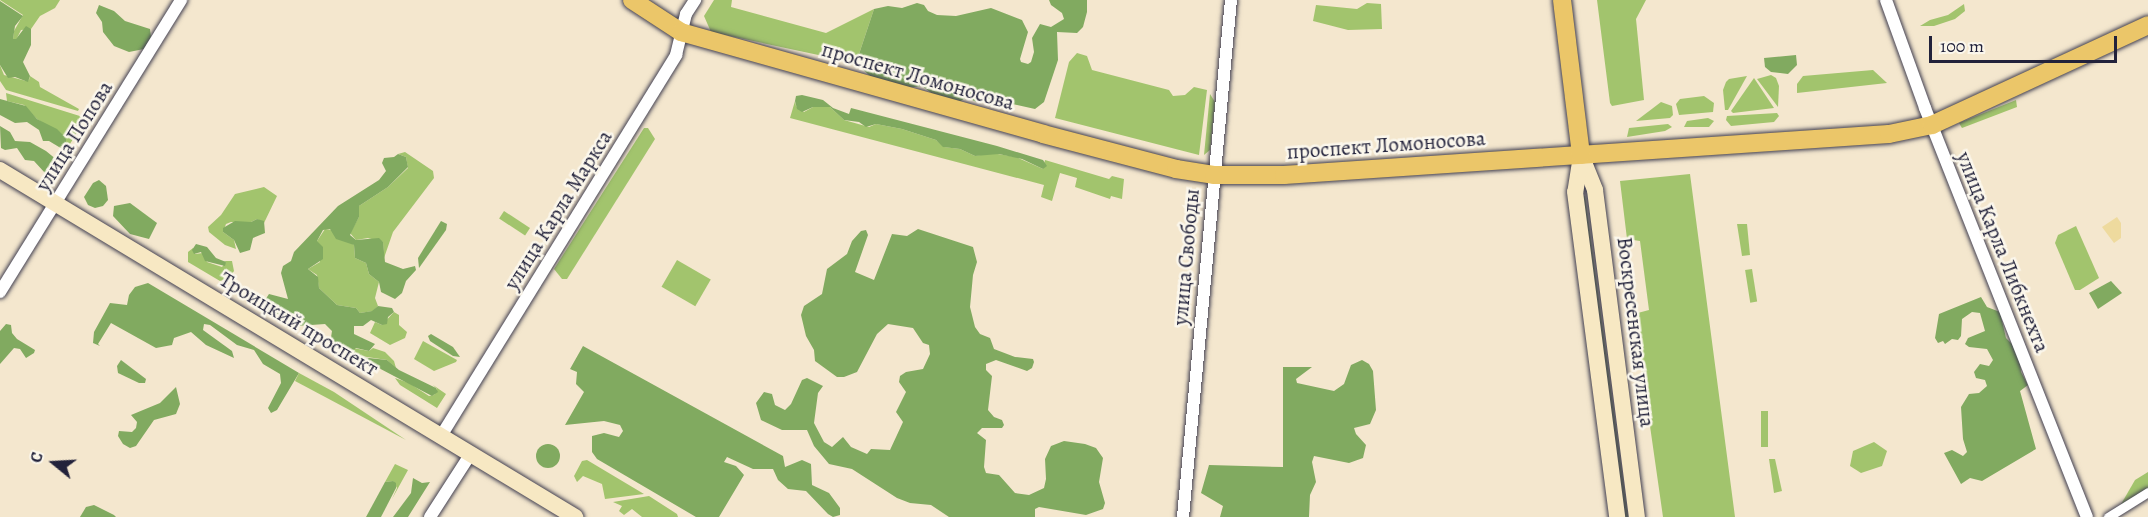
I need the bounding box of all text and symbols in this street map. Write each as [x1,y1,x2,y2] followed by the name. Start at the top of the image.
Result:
[1932,24,2120,62] scale bar
[1940,34,1984,58] text: 100 m
[819,36,1017,116] street label: проспект Ломоносова
[30,76,118,196] street label: улица Попова
[1286,125,1486,165] street label: проспект Ломоносова
[499,126,617,294] street label: улица Карла Маркса
[1951,148,2055,356] street label: улица Карла Либкнехта
[1167,188,1205,326] street label: улица Свободы
[1612,236,1660,428] street label: Воскресенская улица
[215,267,383,381] street label: Троицкий проспект
[24,433,84,493] north arrow
[25,449,49,466] text: С

